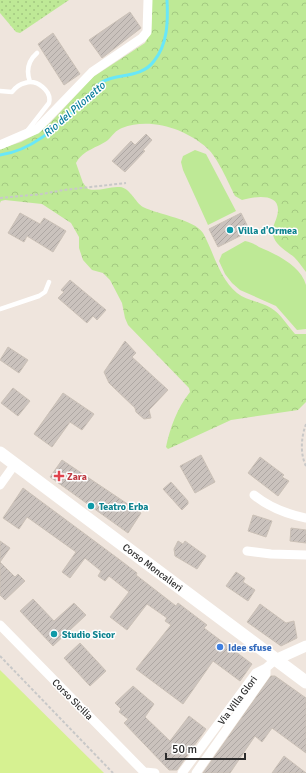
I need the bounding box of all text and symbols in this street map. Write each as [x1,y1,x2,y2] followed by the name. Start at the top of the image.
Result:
[41,78,109,140] water label: Rio del Pilonetto
[225,225,235,235] marker: Villa d'Ormea
[238,225,297,237] place label: Villa d'Ormea
[54,471,64,481] marker: Zara
[67,471,87,483] place label: Zara
[86,501,96,511] marker: Teatro Erba
[99,501,148,513] place label: Teatro Erba
[120,541,185,594] street label: Corso Moncalieri
[49,629,59,639] marker: Studio Sicor
[62,629,115,641] place label: Studio Sicor
[215,642,225,652] marker: Idee sfuse
[228,642,272,654] place label: Idee sfuse
[215,674,260,727] street label: Via Villa Glori
[49,677,95,723] street label: Corso Sicilia
[166,735,245,761] scale bar
[172,742,197,757] text: 50 m

